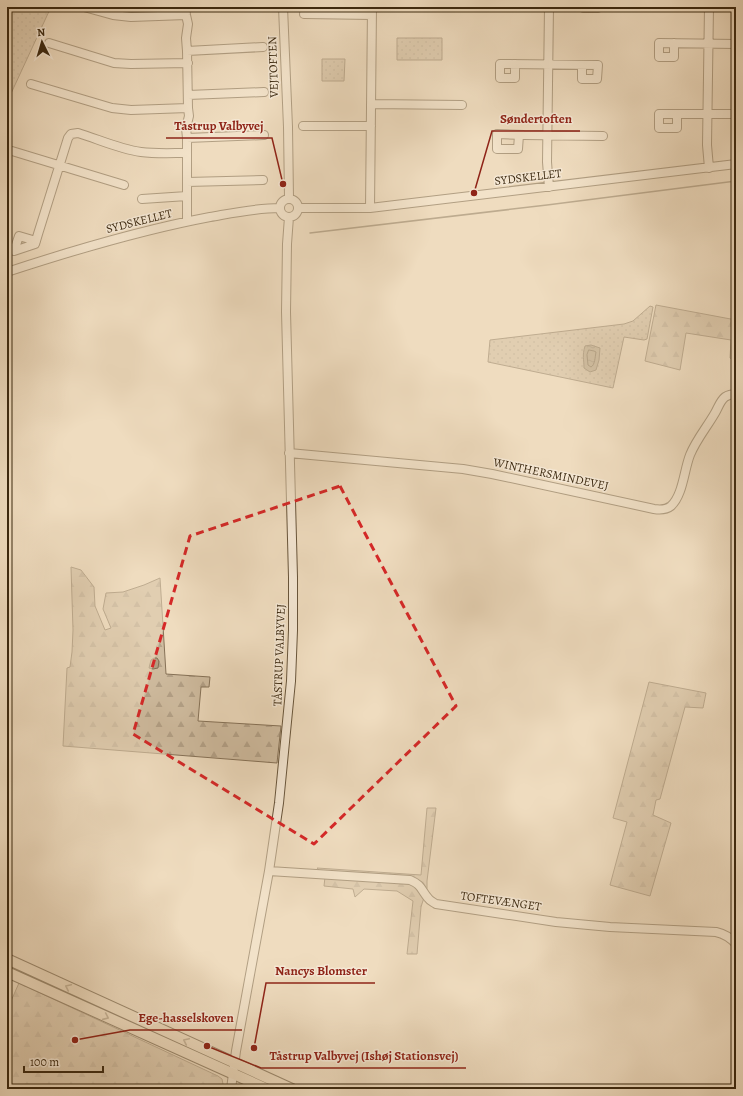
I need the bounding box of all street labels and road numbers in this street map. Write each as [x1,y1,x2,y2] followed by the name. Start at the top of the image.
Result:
[264,36,282,99] street label: VEJTOFTEN
[493,165,563,189] street label: SYDSKELLET
[104,205,174,237] street label: SYDSKELLET
[491,454,610,494] street label: WINTHERSMINDEVEJ
[269,603,289,706] street label: TÅSTRUP VALBYVEJ
[460,887,543,915] street label: TOFTEVÆNGET

